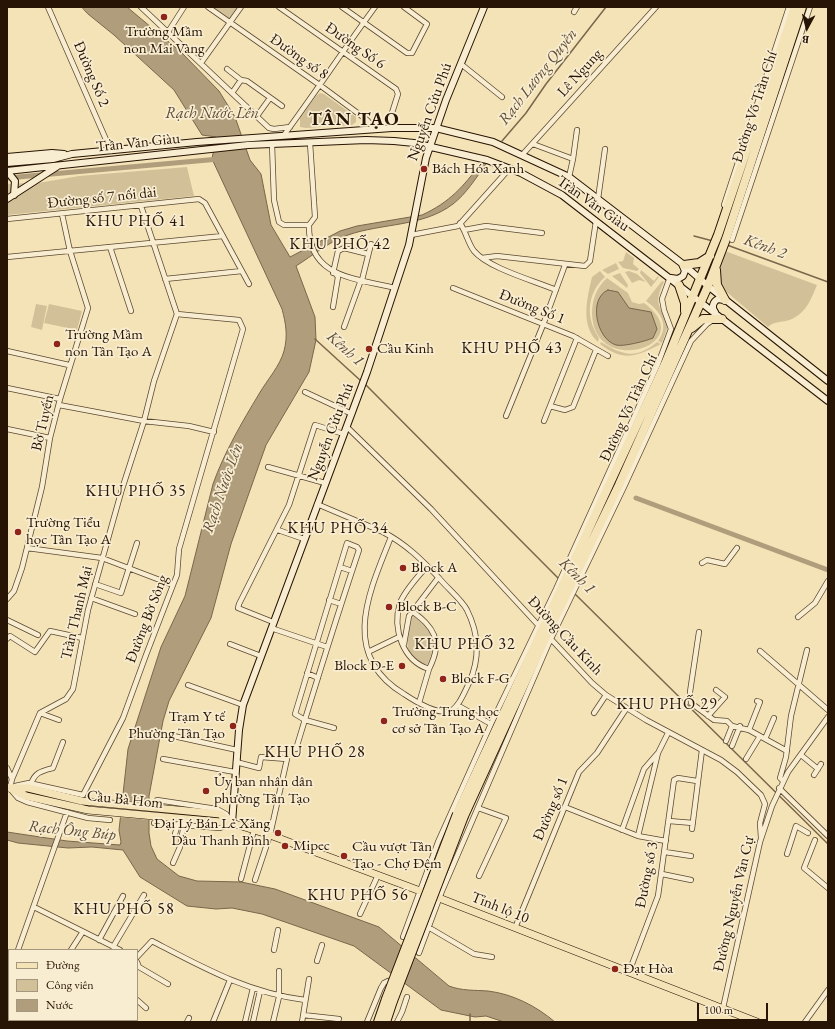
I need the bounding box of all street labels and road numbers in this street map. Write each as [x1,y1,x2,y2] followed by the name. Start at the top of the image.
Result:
[321,19,389,73] street label: Đường Số 6
[266,30,332,84] street label: Đường số 8
[69,39,113,109] street label: Đường Số 2
[554,45,606,101] street label: Lê Ngung
[728,49,782,165] street label: Đường Võ Trần Chí
[404,60,456,164] street label: Nguyễn Cửu Phú
[95,130,181,156] street label: Trần Văn Giàu
[553,172,633,236] street label: Trần Văn Giàu
[47,183,157,213] street label: Đường số 7 nối dài
[496,286,568,328] street label: Đường Số 1
[596,352,662,464] street label: Đường Võ Trần Chí
[304,381,358,483] street label: Nguyễn Cửu Phú
[28,393,58,453] street label: Bờ Tuyến
[57,564,97,662] street label: Trần Thanh Mại
[122,572,172,666] street label: Đường Bờ Sông
[524,593,606,679] street label: Đường Cầu Kinh
[530,775,572,843] street label: Đường số 1
[86,787,164,813] street label: Cầu Bà Hom
[710,834,758,974] street label: Đường Nguyễn Văn Cự
[632,840,662,910] street label: Đường số 3
[468,888,532,928] street label: Tỉnh lộ 10

